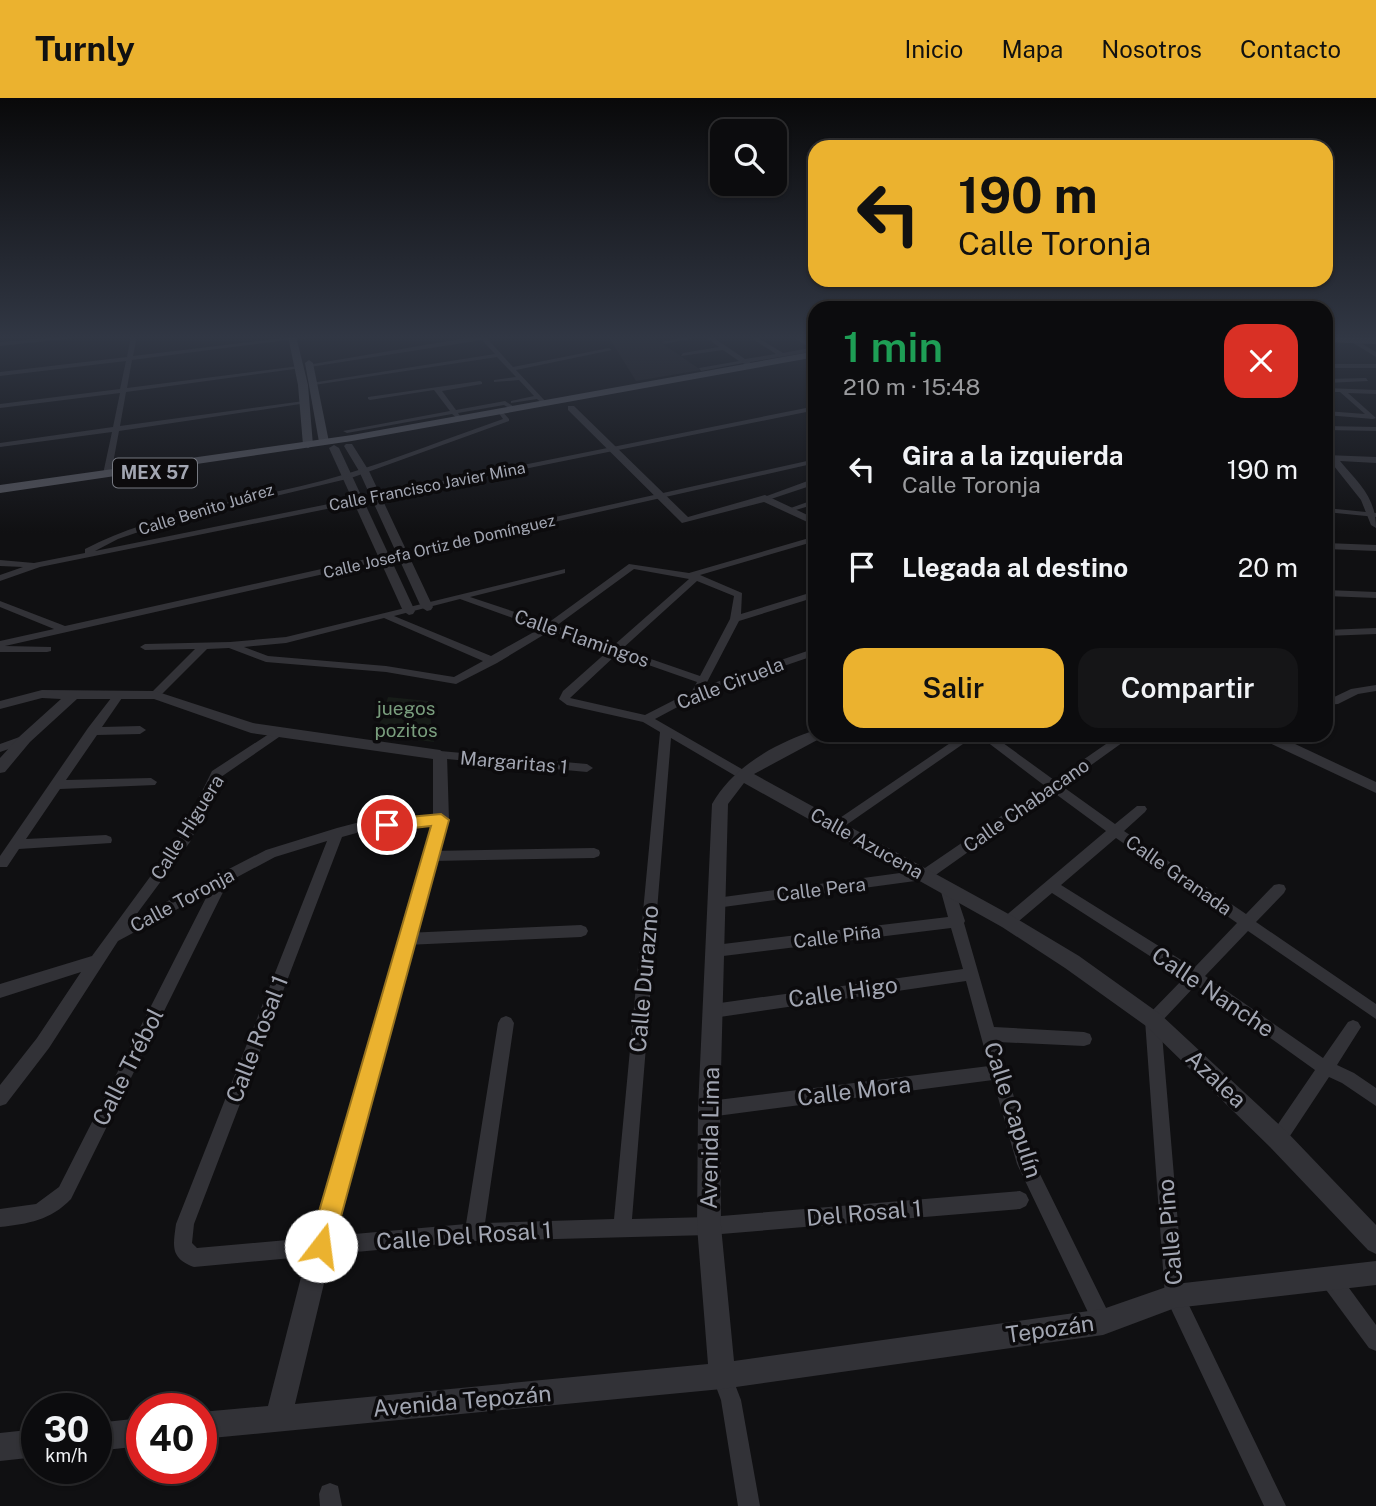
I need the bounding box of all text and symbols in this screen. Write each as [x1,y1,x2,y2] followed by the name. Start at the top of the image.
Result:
[35,30,135,68] text: Turnly
[904,35,963,63] text: Inicio
[1001,35,1063,63] text: Mapa
[1101,35,1202,63] text: Nosotros
[1240,35,1341,63] text: Contacto
[710,119,787,196] map controls
[710,119,787,196] button: search
[958,166,1098,224] text: 190 m
[843,168,934,259] icon: left
[958,225,1151,262] text: Calle Toronja
[843,322,943,371] text: 1 min
[1224,324,1298,398] button: close
[843,373,980,400] text: 210 m · 15:48
[902,440,1124,471] text: Gira a la izquierda
[843,450,881,488] icon: left
[1227,454,1298,485] text: 190 m
[113,458,197,488] road number: MEX 57
[327,458,527,515] street label: Calle Francisco Javier Mina
[902,471,1041,498] text: Calle Toronja
[136,480,276,539] street label: Calle Benito Juárez
[321,510,557,582] street label: Calle Josefa Ortiz de Domínguez
[843,548,881,586] icon: arrive
[902,552,1128,583] text: Llegada al destino
[1238,552,1298,583] text: 20 m
[512,605,652,671] street label: Calle Flamingos
[843,648,1064,728] button: Salir
[1078,648,1298,728] button: Compartir
[673,653,787,713] street label: Calle Ciruela
[374,697,438,741] park label: juegos pozitos
[459,746,569,778] street label: Margaritas 1
[959,754,1093,856] street label: Calle Chabacano
[146,770,228,884] street label: Calle Higuera
[357,795,417,855] pin
[807,803,927,883] street label: Calle Azucena
[368,806,406,844] icon: arrive
[1122,830,1236,920] street label: Calle Granada
[126,863,238,937] street label: Calle Toronja
[775,873,867,905] street label: Calle Pera
[624,904,663,1054] street label: Calle Durazno
[792,920,882,952] street label: Calle Piña
[1147,941,1280,1042] street label: Calle Nanche
[787,970,899,1013] street label: Calle Higo
[220,971,293,1106] street label: Calle Rosal 1
[86,1003,169,1130] street label: Calle Trébol
[979,1038,1048,1181] street label: Calle Capulín
[1181,1044,1252,1113] street label: Azalea
[695,1067,724,1209] street label: Avenida Lima
[796,1070,912,1111] street label: Calle Mora
[1151,1178,1188,1286] street label: Calle Pino
[805,1194,923,1231] street label: Del Rosal 1
[284,1209,358,1283] position arrow
[375,1216,553,1255] street label: Calle Del Rosal 1
[1004,1309,1096,1348] street label: Tepozán
[372,1379,552,1422] street label: Avenida Tepozán
[126,1393,217,1484] speed limit sign: 40
[44,1409,89,1450] text: 30
[45,1445,88,1466] text: km/h

